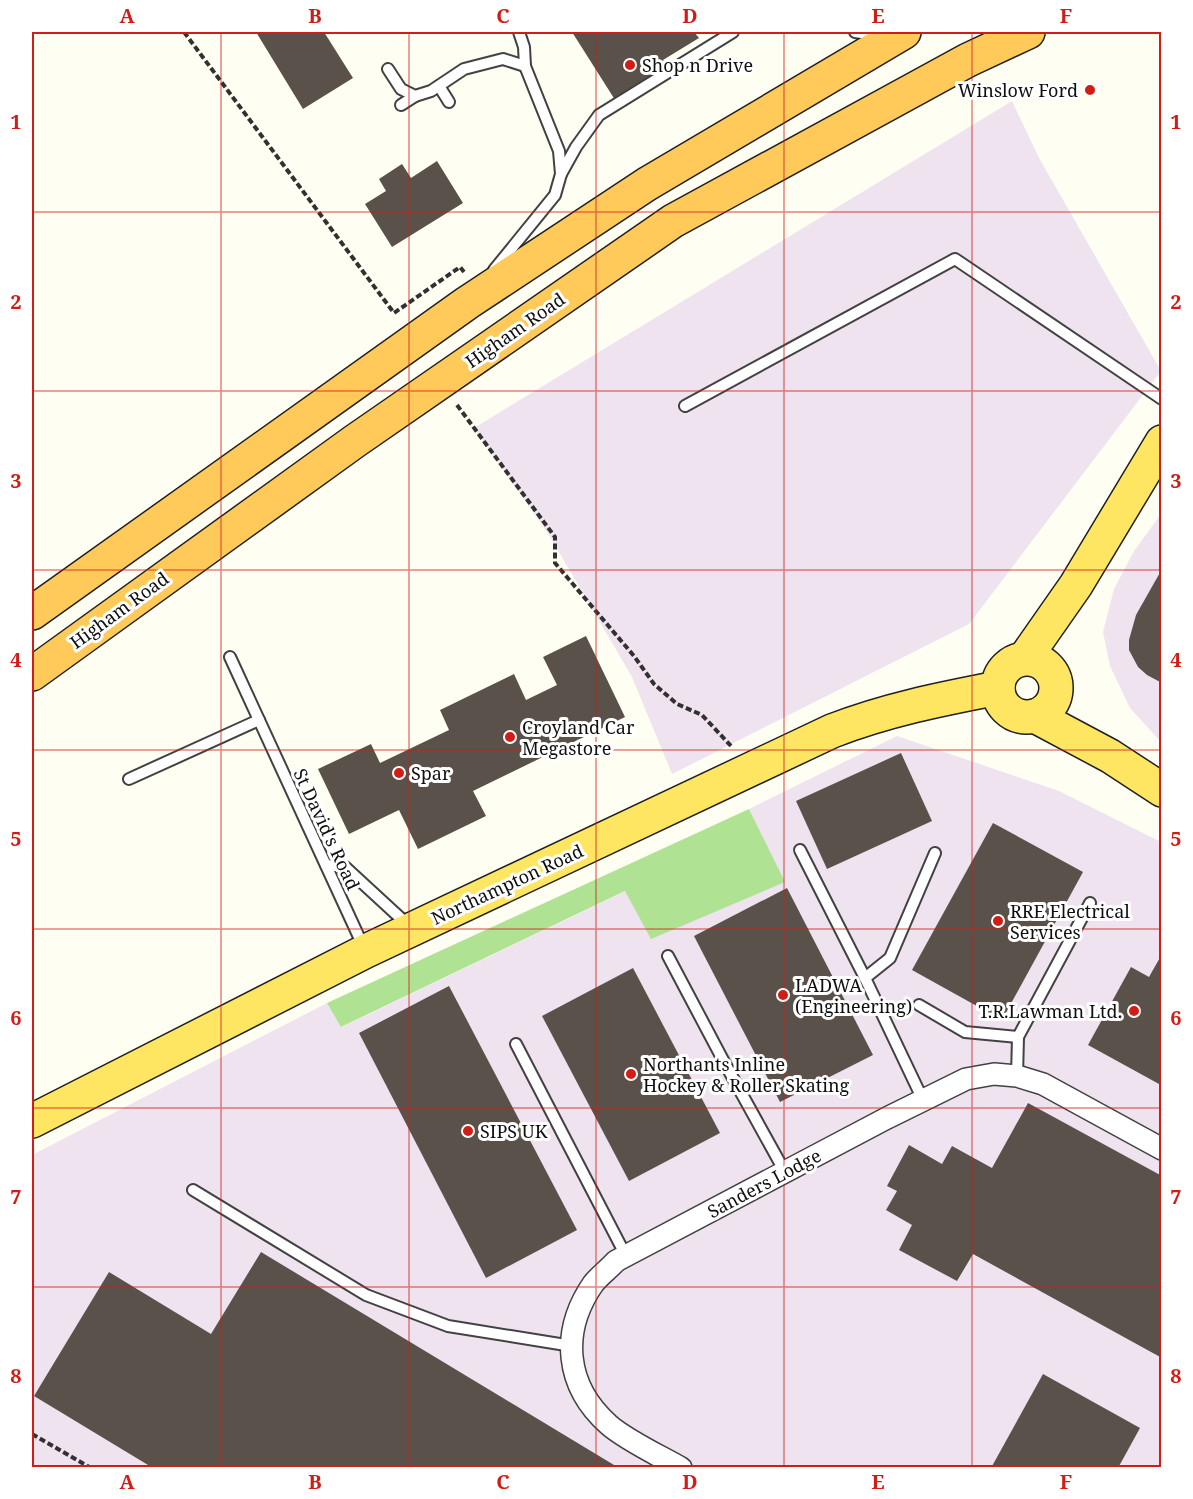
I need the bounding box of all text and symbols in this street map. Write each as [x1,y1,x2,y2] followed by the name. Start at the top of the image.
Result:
[119,2,135,29] text: A
[308,2,322,29] text: B
[496,2,510,29] text: C
[682,2,698,29] text: D
[871,2,885,29] text: E
[1060,2,1072,29] text: F
[642,53,753,77] place label: Shop n Drive
[623,58,637,72] marker: Shop n Drive
[958,78,1078,102] place label: Winslow Ford
[1083,83,1097,97] marker: Winslow Ford
[10,108,22,135] text: 1
[1170,108,1182,135] text: 1
[460,287,570,373] street label: Higham Road
[10,288,22,315] text: 2
[1170,288,1182,315] text: 2
[10,467,22,494] text: 3
[1170,467,1182,494] text: 3
[65,566,173,654] street label: Higham Road
[10,646,22,673] text: 4
[1170,646,1182,673] text: 4
[522,715,635,760] place label: Croyland Car Megastore
[503,730,517,744] marker: Croyland Car Megastore
[411,761,451,785] place label: Spar
[288,764,366,894] street label: St David's Road
[392,766,406,780] marker: Spar
[10,825,22,852] text: 5
[1170,825,1182,852] text: 5
[427,838,587,930] street label: Northampton Road
[1010,899,1130,944] place label: RRE Electrical Services
[991,914,1005,928] marker: RRE Electrical Services
[795,973,912,1018] place label: LADWA (Engineering)
[776,988,790,1002] marker: LADWA (Engineering)
[978,999,1122,1023] place label: T.R.Lawman Ltd.
[10,1004,22,1031] text: 6
[1127,1004,1141,1018] marker: T.R.Lawman Ltd.
[1170,1004,1182,1031] text: 6
[643,1052,850,1097] place label: Northants Inline Hockey & Roller Skating
[624,1067,638,1081] marker: Northants Inline Hockey & Roller Skating
[480,1119,548,1143] place label: SIPS UK
[461,1124,475,1138] marker: SIPS UK
[703,1143,825,1223] street label: Sanders Lodge
[10,1183,22,1210] text: 7
[1170,1183,1182,1210] text: 7
[10,1362,22,1389] text: 8
[1170,1362,1182,1389] text: 8
[119,1468,135,1495] text: A
[308,1468,322,1495] text: B
[496,1468,510,1495] text: C
[682,1468,698,1495] text: D
[871,1468,885,1495] text: E
[1060,1468,1072,1495] text: F

